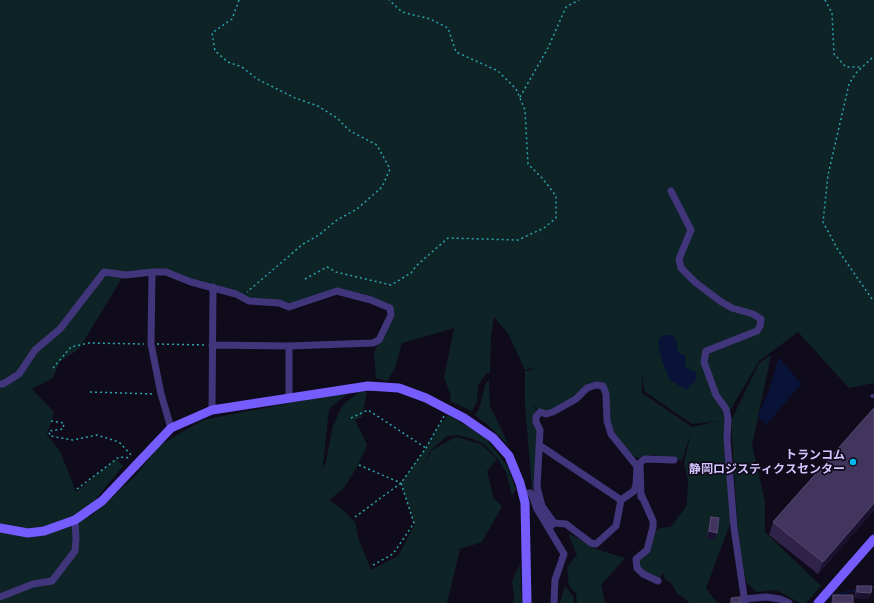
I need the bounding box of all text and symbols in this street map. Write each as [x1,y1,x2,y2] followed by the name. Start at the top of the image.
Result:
[689,448,845,476] place label: トランコム 静岡ロジスティクスセンター
[848,457,858,467] marker: トランコム 静岡ロジスティクスセンター

